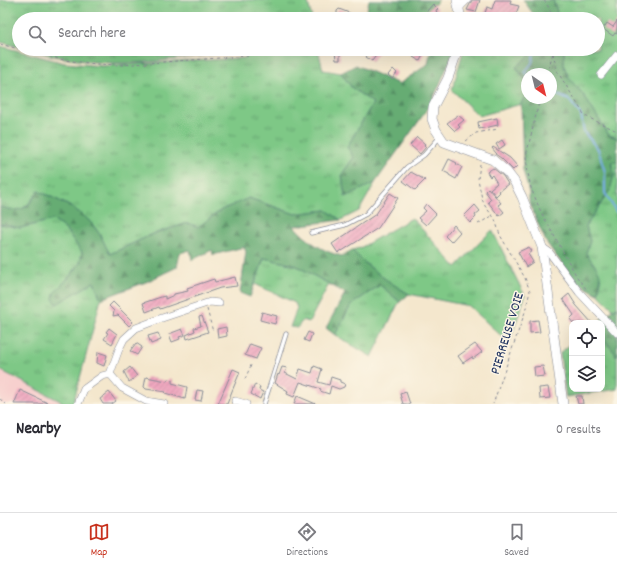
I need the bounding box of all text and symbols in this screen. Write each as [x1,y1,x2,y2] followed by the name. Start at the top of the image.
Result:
[12,12,605,56] search box
[26,23,48,45] icon: search
[58,23,126,45] text: Search here
[521,68,557,104] north arrow
[486,289,530,377] street label: PIERREUSE VOIE
[569,320,605,392] map controls
[569,320,605,356] button: locate
[569,356,605,392] button: layers
[16,418,60,442] text: Nearby
[556,421,601,440] text: 0 results
[88,521,110,561] tab: Map
[286,521,328,561] tab: Directions
[504,521,529,561] tab: Saved

